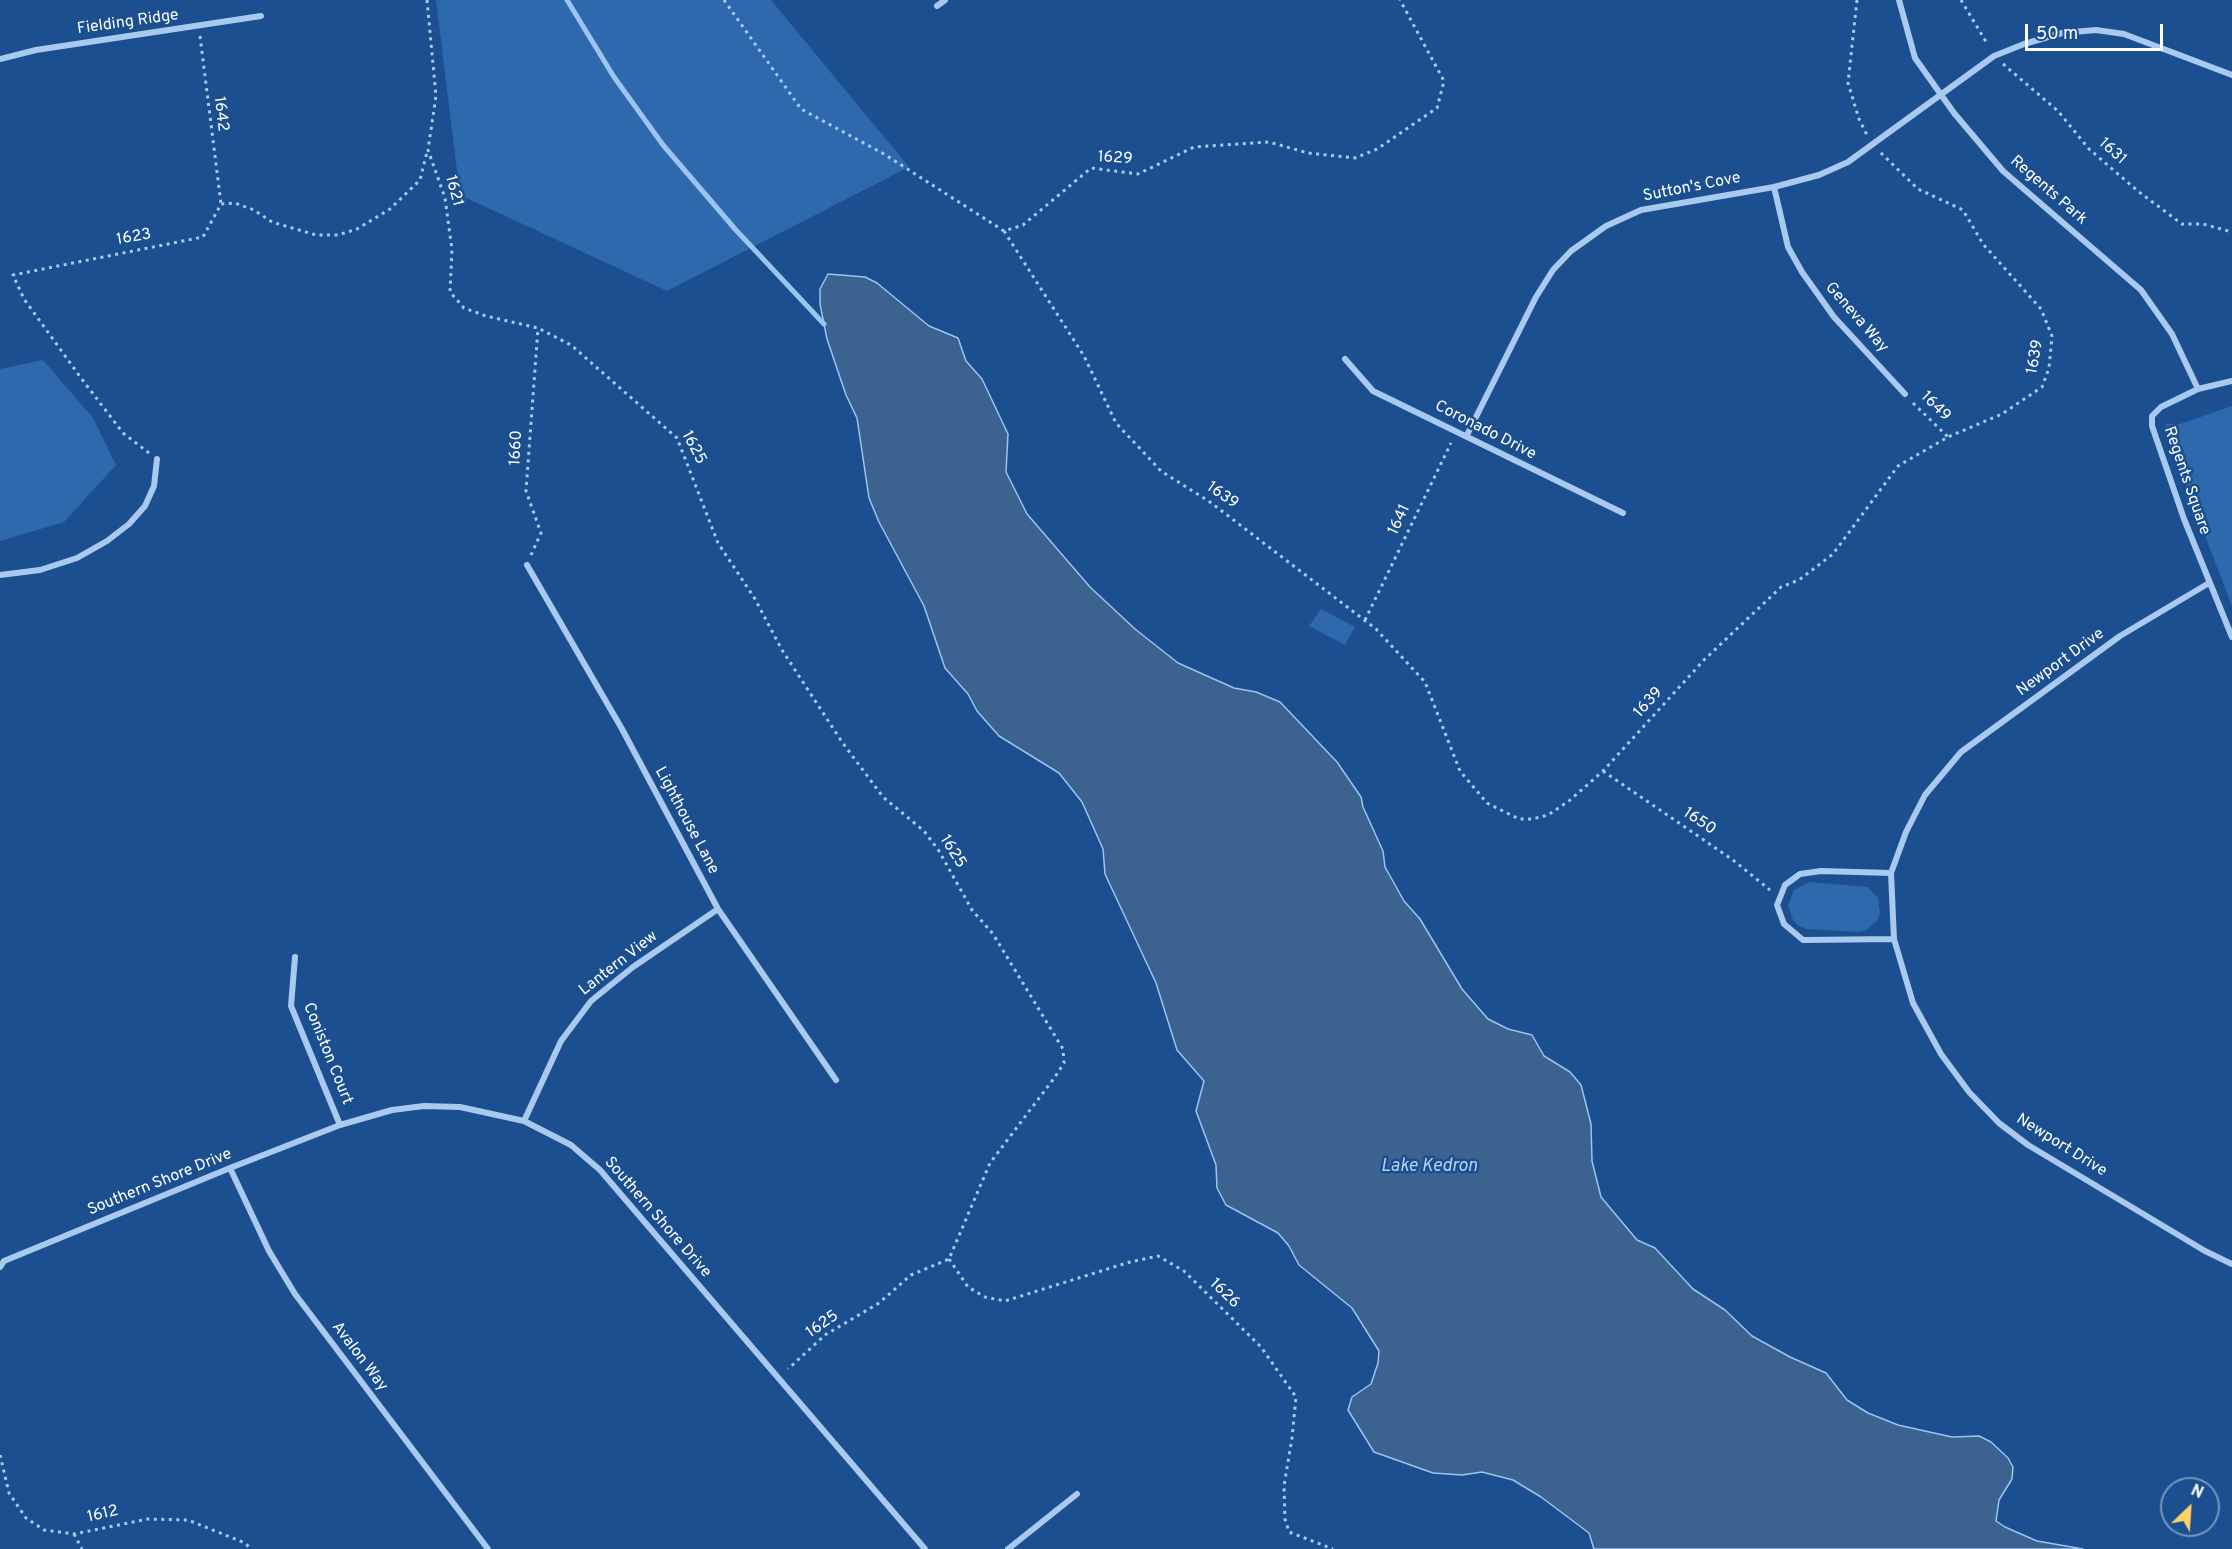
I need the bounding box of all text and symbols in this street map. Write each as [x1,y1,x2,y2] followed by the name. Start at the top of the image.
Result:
[76,6,180,40] street label: Fielding Ridge
[2028,12,2166,50] scale bar
[2036,23,2078,46] text: 50 m
[208,95,232,133] street label: 1642
[2094,134,2130,170] street label: 1631
[1097,148,1133,170] street label: 1629
[2006,152,2090,230] street label: Regents Park
[1642,169,1742,207] street label: Sutton's Cove
[440,173,466,209] street label: 1621
[115,226,153,250] street label: 1623
[1820,279,1892,357] street label: Geneva Way
[2024,338,2048,376] street label: 1639
[1916,388,1954,426] street label: 1649
[1431,397,1539,465] street label: Coronado Drive
[2158,424,2214,538] street label: Regents Square
[676,428,710,468] street label: 1625
[506,430,528,466] street label: 1660
[1202,478,1242,514] street label: 1639
[1385,502,1415,538] street label: 1641
[2013,625,2109,701] street label: Newport Drive
[1630,684,1668,722] street label: 1639
[650,764,722,878] street label: Lighthouse Lane
[1679,804,1719,840] street label: 1650
[935,832,969,872] street label: 1625
[576,927,662,1001] street label: Lantern View
[298,1000,356,1108] street label: Coniston Court
[2012,1110,2110,1182] street label: Newport Drive
[85,1145,235,1221] street label: Southern Shore Drive
[599,1154,715,1282] street label: Southern Shore Drive
[1381,1156,1477,1178] water label: Lake Kedron
[1205,1275,1243,1313] street label: 1626
[803,1307,843,1343] street label: 1625
[327,1318,391,1396] street label: Avalon Way
[2160,1477,2220,1537] north arrow
[2187,1481,2206,1504] text: N
[86,1502,120,1528] street label: 1612

